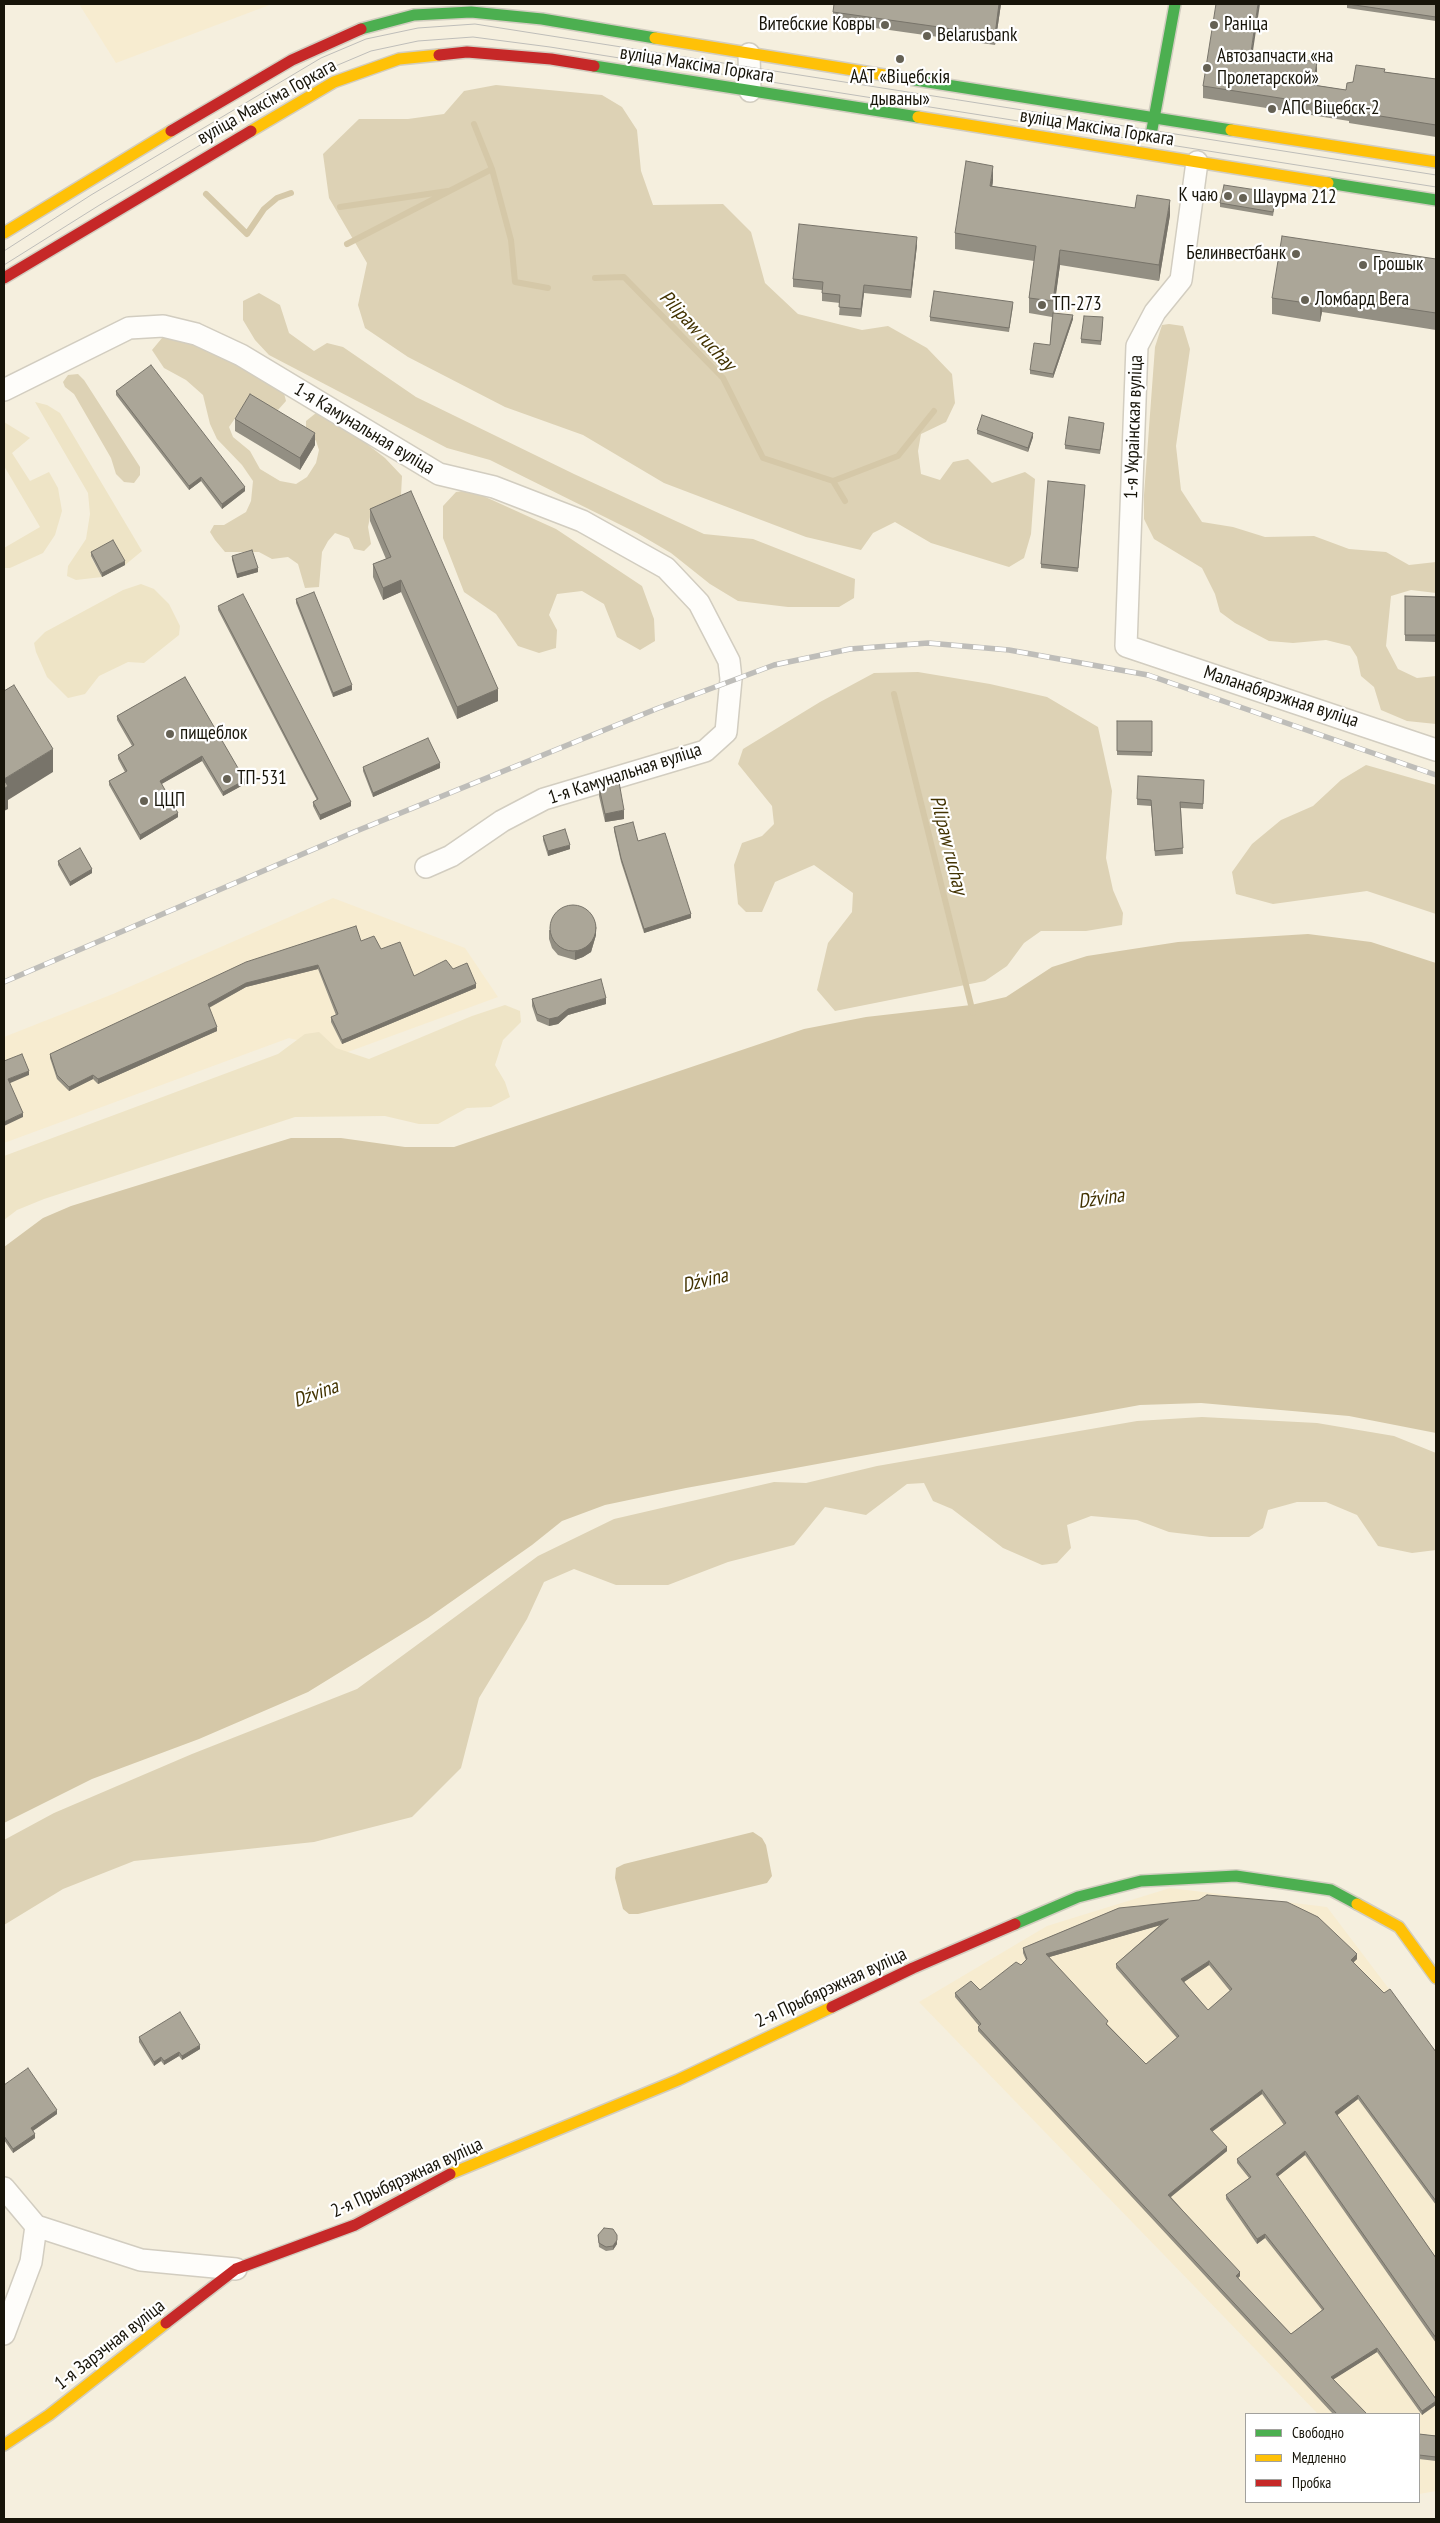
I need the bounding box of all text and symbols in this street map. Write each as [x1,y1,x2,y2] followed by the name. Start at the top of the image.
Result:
[759,14,875,36] place label: Витебские Ковры
[1224,14,1268,36] place label: Раніца
[879,19,891,31] marker: Витебские Ковры
[1208,19,1220,31] marker: Раніца
[937,25,1017,47] place label: Belarusbank
[921,30,933,42] marker: Belarusbank
[618,42,776,88] street label: вуліца Максіма Горкага
[1217,46,1333,90] place label: Автозапчасти «на Пролетарской»
[894,53,906,65] marker: ААТ «Віцебскія дываны»
[193,54,341,150] street label: вуліца Максіма Горкага
[1201,62,1213,74] marker: Автозапчасти «на Пролетарской»
[850,67,950,111] place label: ААТ «Віцебскія дываны»
[1282,98,1379,120] place label: АПС Віцебск-2
[1266,103,1278,115] marker: АПС Віцебск-2
[1018,105,1176,151] street label: вуліца Максіма Горкага
[1178,185,1218,207] place label: К чаю
[1253,187,1336,209] place label: Шаурма 212
[1222,190,1234,202] marker: К чаю
[1237,192,1249,204] marker: Шаурма 212
[1186,243,1286,265] place label: Белинвестбанк
[1290,248,1302,260] marker: Белинвестбанк
[1373,254,1423,276] place label: Грошык
[1357,259,1369,271] marker: Грошык
[654,286,740,376] water label: Pilipaw ruchay
[1315,289,1409,311] place label: Ломбард Вега
[1052,294,1102,316] place label: ТП-273
[1299,294,1311,306] marker: Ломбард Вега
[1036,299,1048,311] marker: ТП-273
[1120,355,1148,499] street label: 1-я Украінская вуліца
[290,378,438,480] street label: 1-я Камунальная вуліца
[1201,661,1361,733] street label: Маланабярэжная вуліца
[180,723,247,745] place label: пищеблок
[164,728,176,740] marker: пищеблок
[545,738,705,810] street label: 1-я Камунальная вуліца
[237,768,287,790] place label: ТП-531
[221,773,233,785] marker: ТП-531
[154,790,185,812] place label: ЦЦП
[924,793,972,897] water label: Pilipaw ruchay
[138,795,150,807] marker: ЦЦП
[1076,1184,1126,1214] water label: Dźvina
[680,1264,730,1298] water label: Dźvina
[290,1375,342,1413] water label: Dźvina
[752,1943,910,2033] street label: 2-я Прыбярэжная вуліца
[328,2133,486,2223] street label: 2-я Прыбярэжная вуліца
[50,2295,170,2395] street label: 1-я Зарэчная вуліца
[1245,2413,1420,2503] legend
[1292,2423,1344,2442] text: Свободно
[1292,2448,1346,2467] text: Медленно
[1292,2473,1331,2492] text: Пробка

